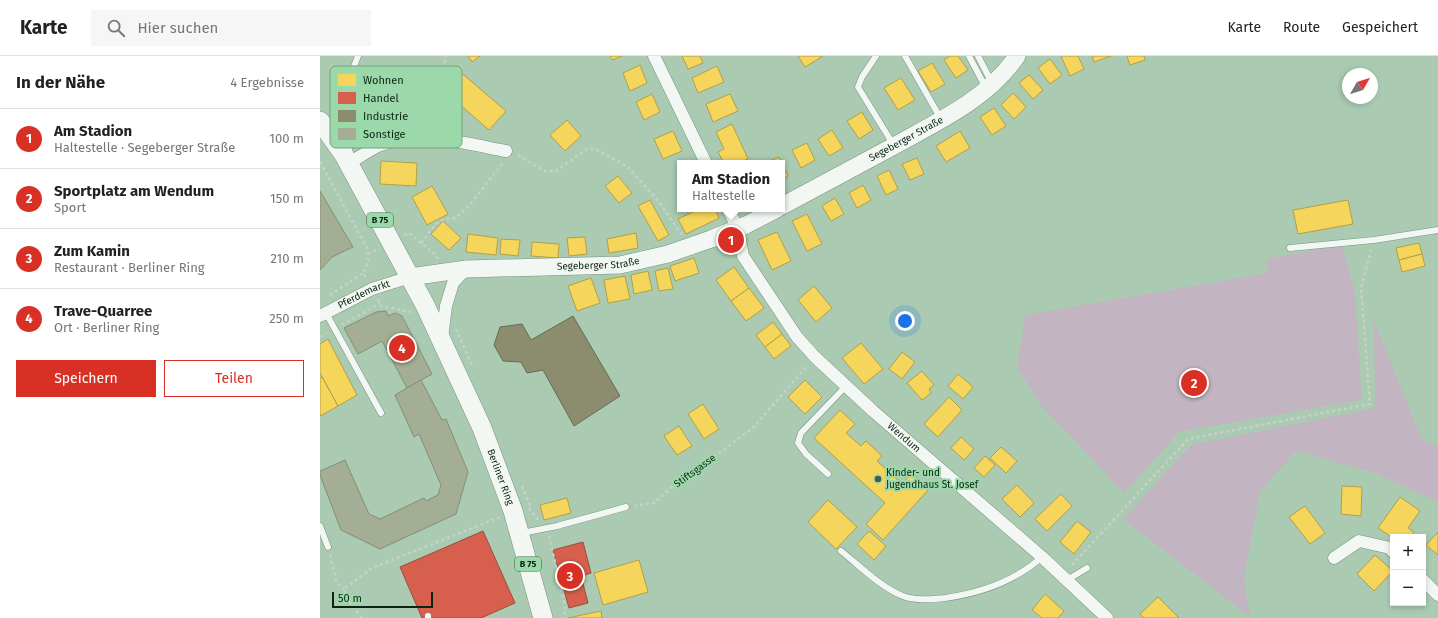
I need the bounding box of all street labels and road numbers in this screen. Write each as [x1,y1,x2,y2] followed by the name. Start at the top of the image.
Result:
[867,114,946,164] street label: Segeberger Straße
[367,213,393,227] road number: B 75
[557,255,641,273] street label: Segeberger Straße
[336,278,392,312] street label: Pferdemarkt
[885,420,923,455] street label: Wendum
[484,447,517,508] street label: Berliner Ring
[672,452,718,490] street label: Stiftsgasse
[515,557,541,571] road number: B 75

